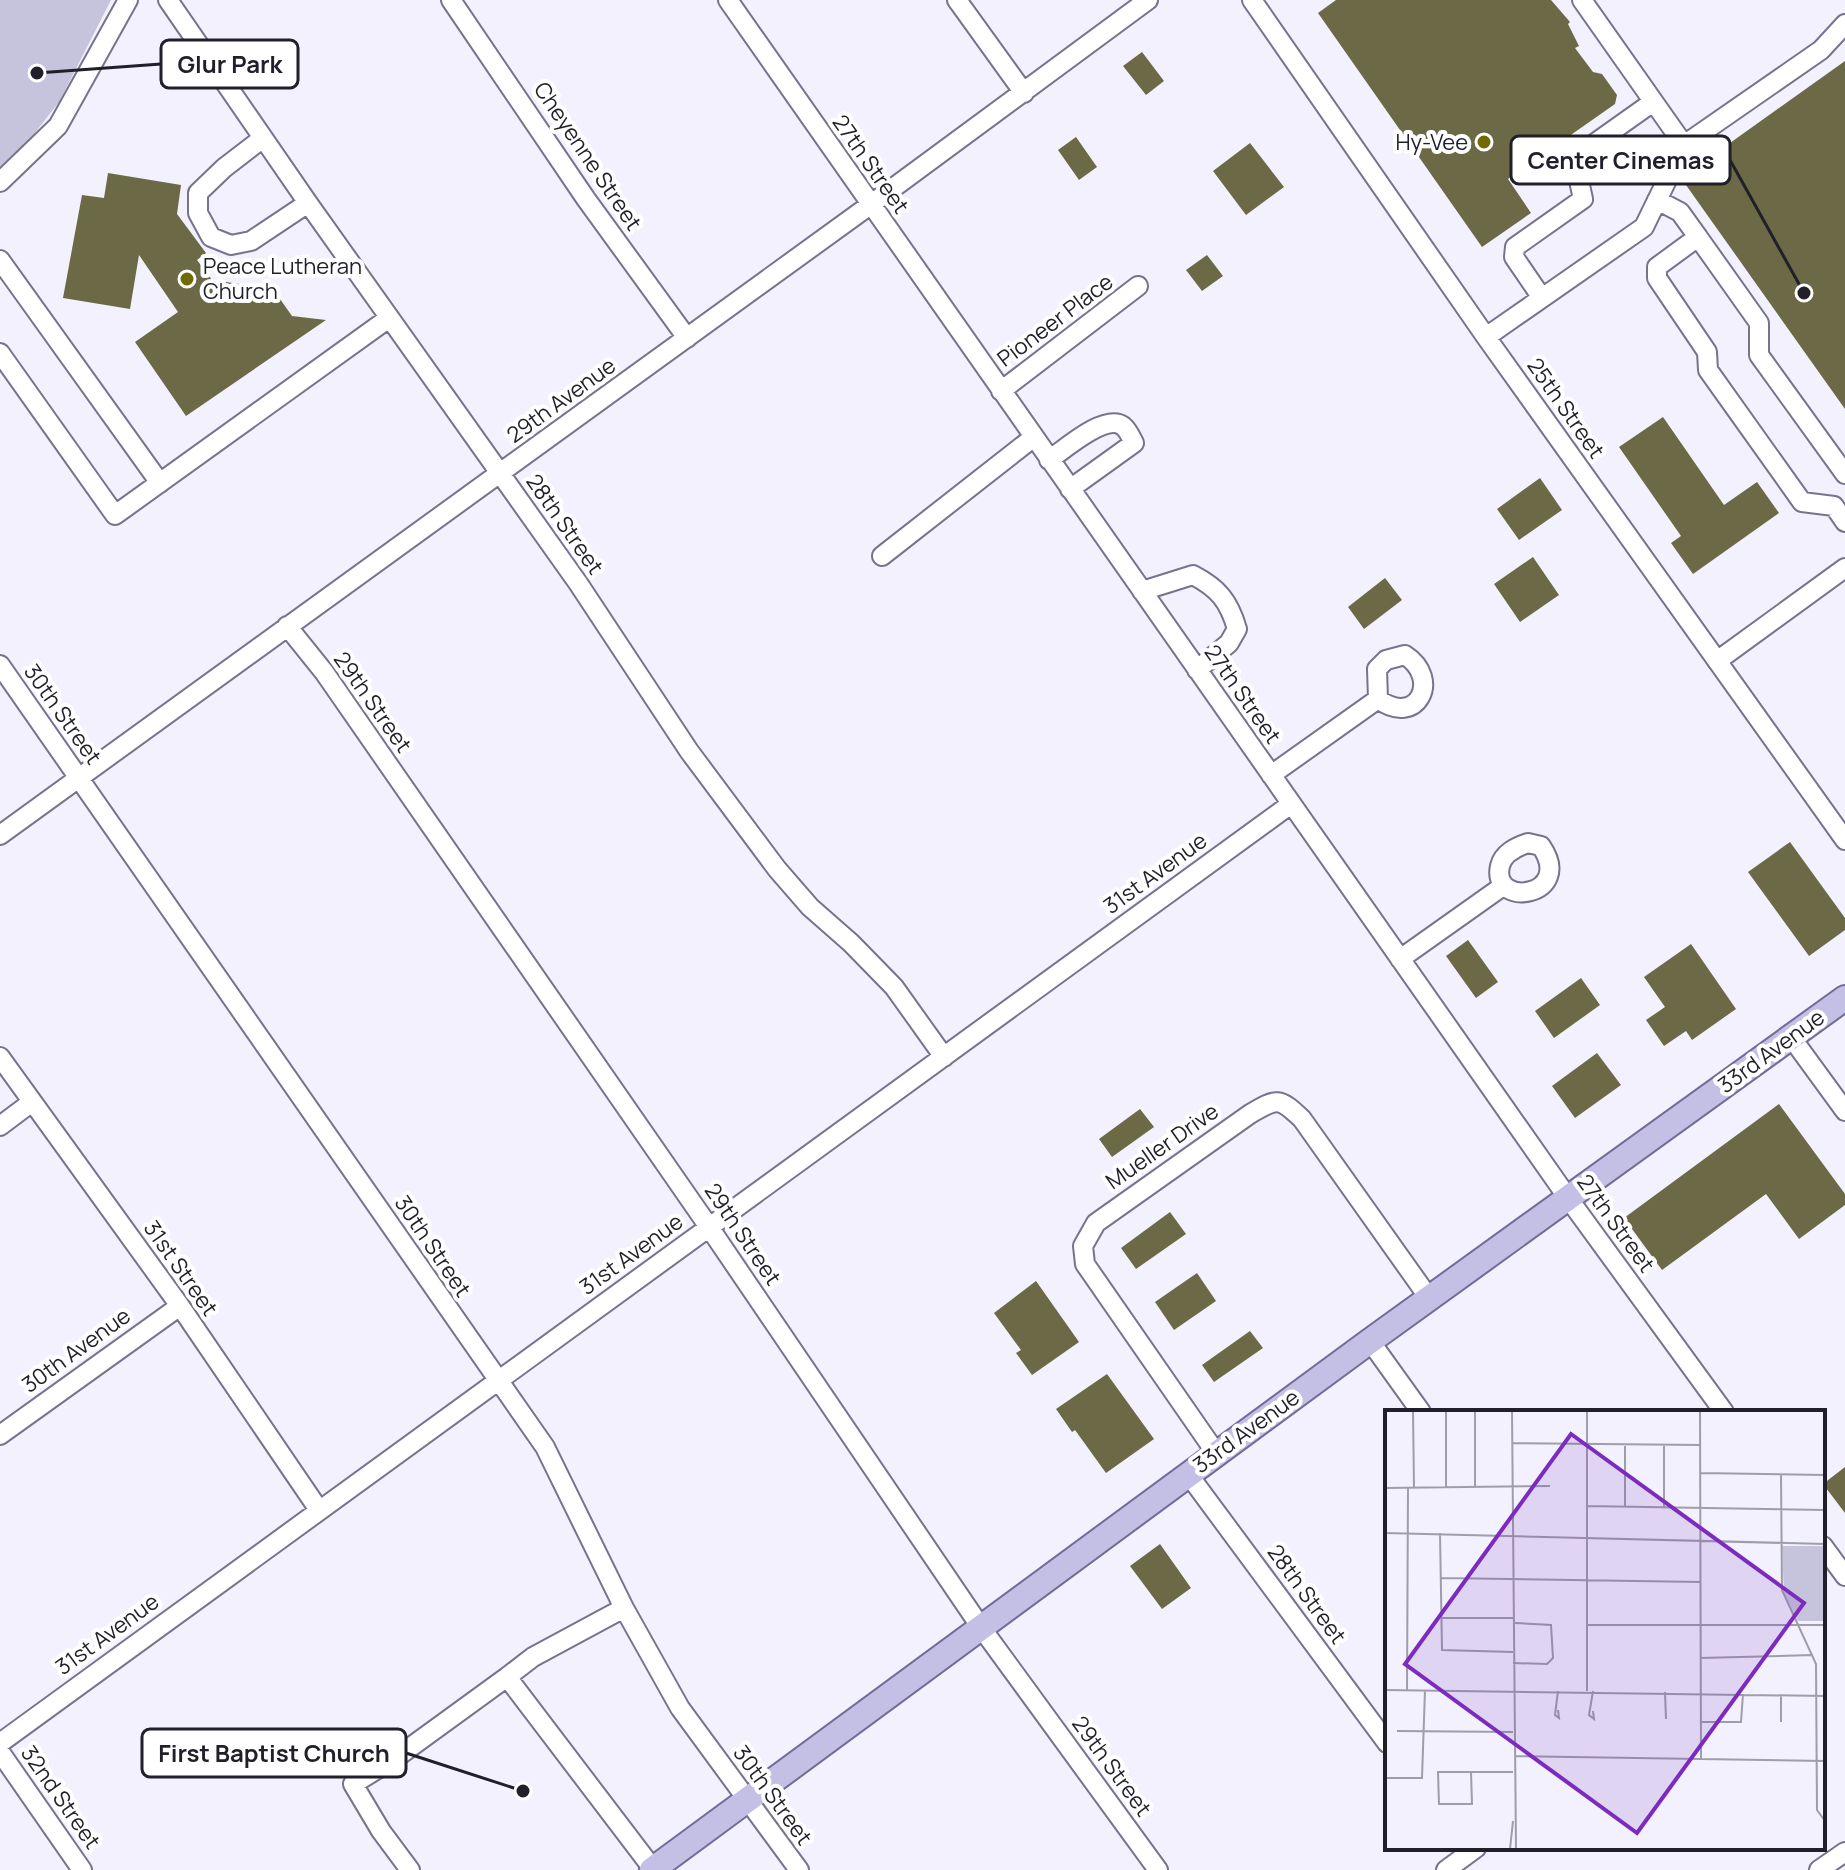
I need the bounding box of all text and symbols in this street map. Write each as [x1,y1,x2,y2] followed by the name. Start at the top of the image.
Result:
[161,40,298,88] callout: Glur Park
[177,47,284,80] text: Glur Park
[527,76,649,236] street label: Cheyenne Street
[826,109,916,220] street label: 27th Street
[1395,127,1468,157] place label: Hy-Vee
[1475,133,1493,151] marker: Hy-Vee
[1511,136,1730,184] callout: Center Cinemas
[1527,143,1715,176] text: Center Cinemas
[203,251,362,306] place label: Peace Lutheran Church
[991,266,1119,373] street label: Pioneer Place
[178,270,196,288] marker: Peace Lutheran Church
[500,350,622,450] street label: 29th Avenue
[1520,352,1612,464] street label: 25th Street
[519,468,611,580] street label: 28th Street
[1198,639,1288,750] street label: 27th Street
[327,645,419,759] street label: 29th Street
[17,658,109,770] street label: 30th Street
[1097,825,1213,921] street label: 31st Avenue
[1712,1002,1830,1100] street label: 33rd Avenue
[1100,1096,1224,1196] street label: Mueller Drive
[1570,1168,1662,1278] street label: 27th Street
[698,1177,788,1291] street label: 29th Street
[388,1189,478,1303] street label: 30th Street
[573,1206,689,1302] street label: 31st Avenue
[137,1214,225,1322] street label: 31st Street
[16,1300,136,1400] street label: 30th Avenue
[1187,1382,1305,1480] street label: 33rd Avenue
[1385,1410,1825,1850] inset map
[1261,1538,1353,1650] street label: 28th Street
[49,1586,165,1682] street label: 31st Avenue
[1065,1710,1159,1822] street label: 29th Street
[142,1729,406,1777] callout: First Baptist Church
[158,1736,390,1769] text: First Baptist Church
[14,1739,108,1855] street label: 32nd Street
[727,1739,819,1851] street label: 30th Street

